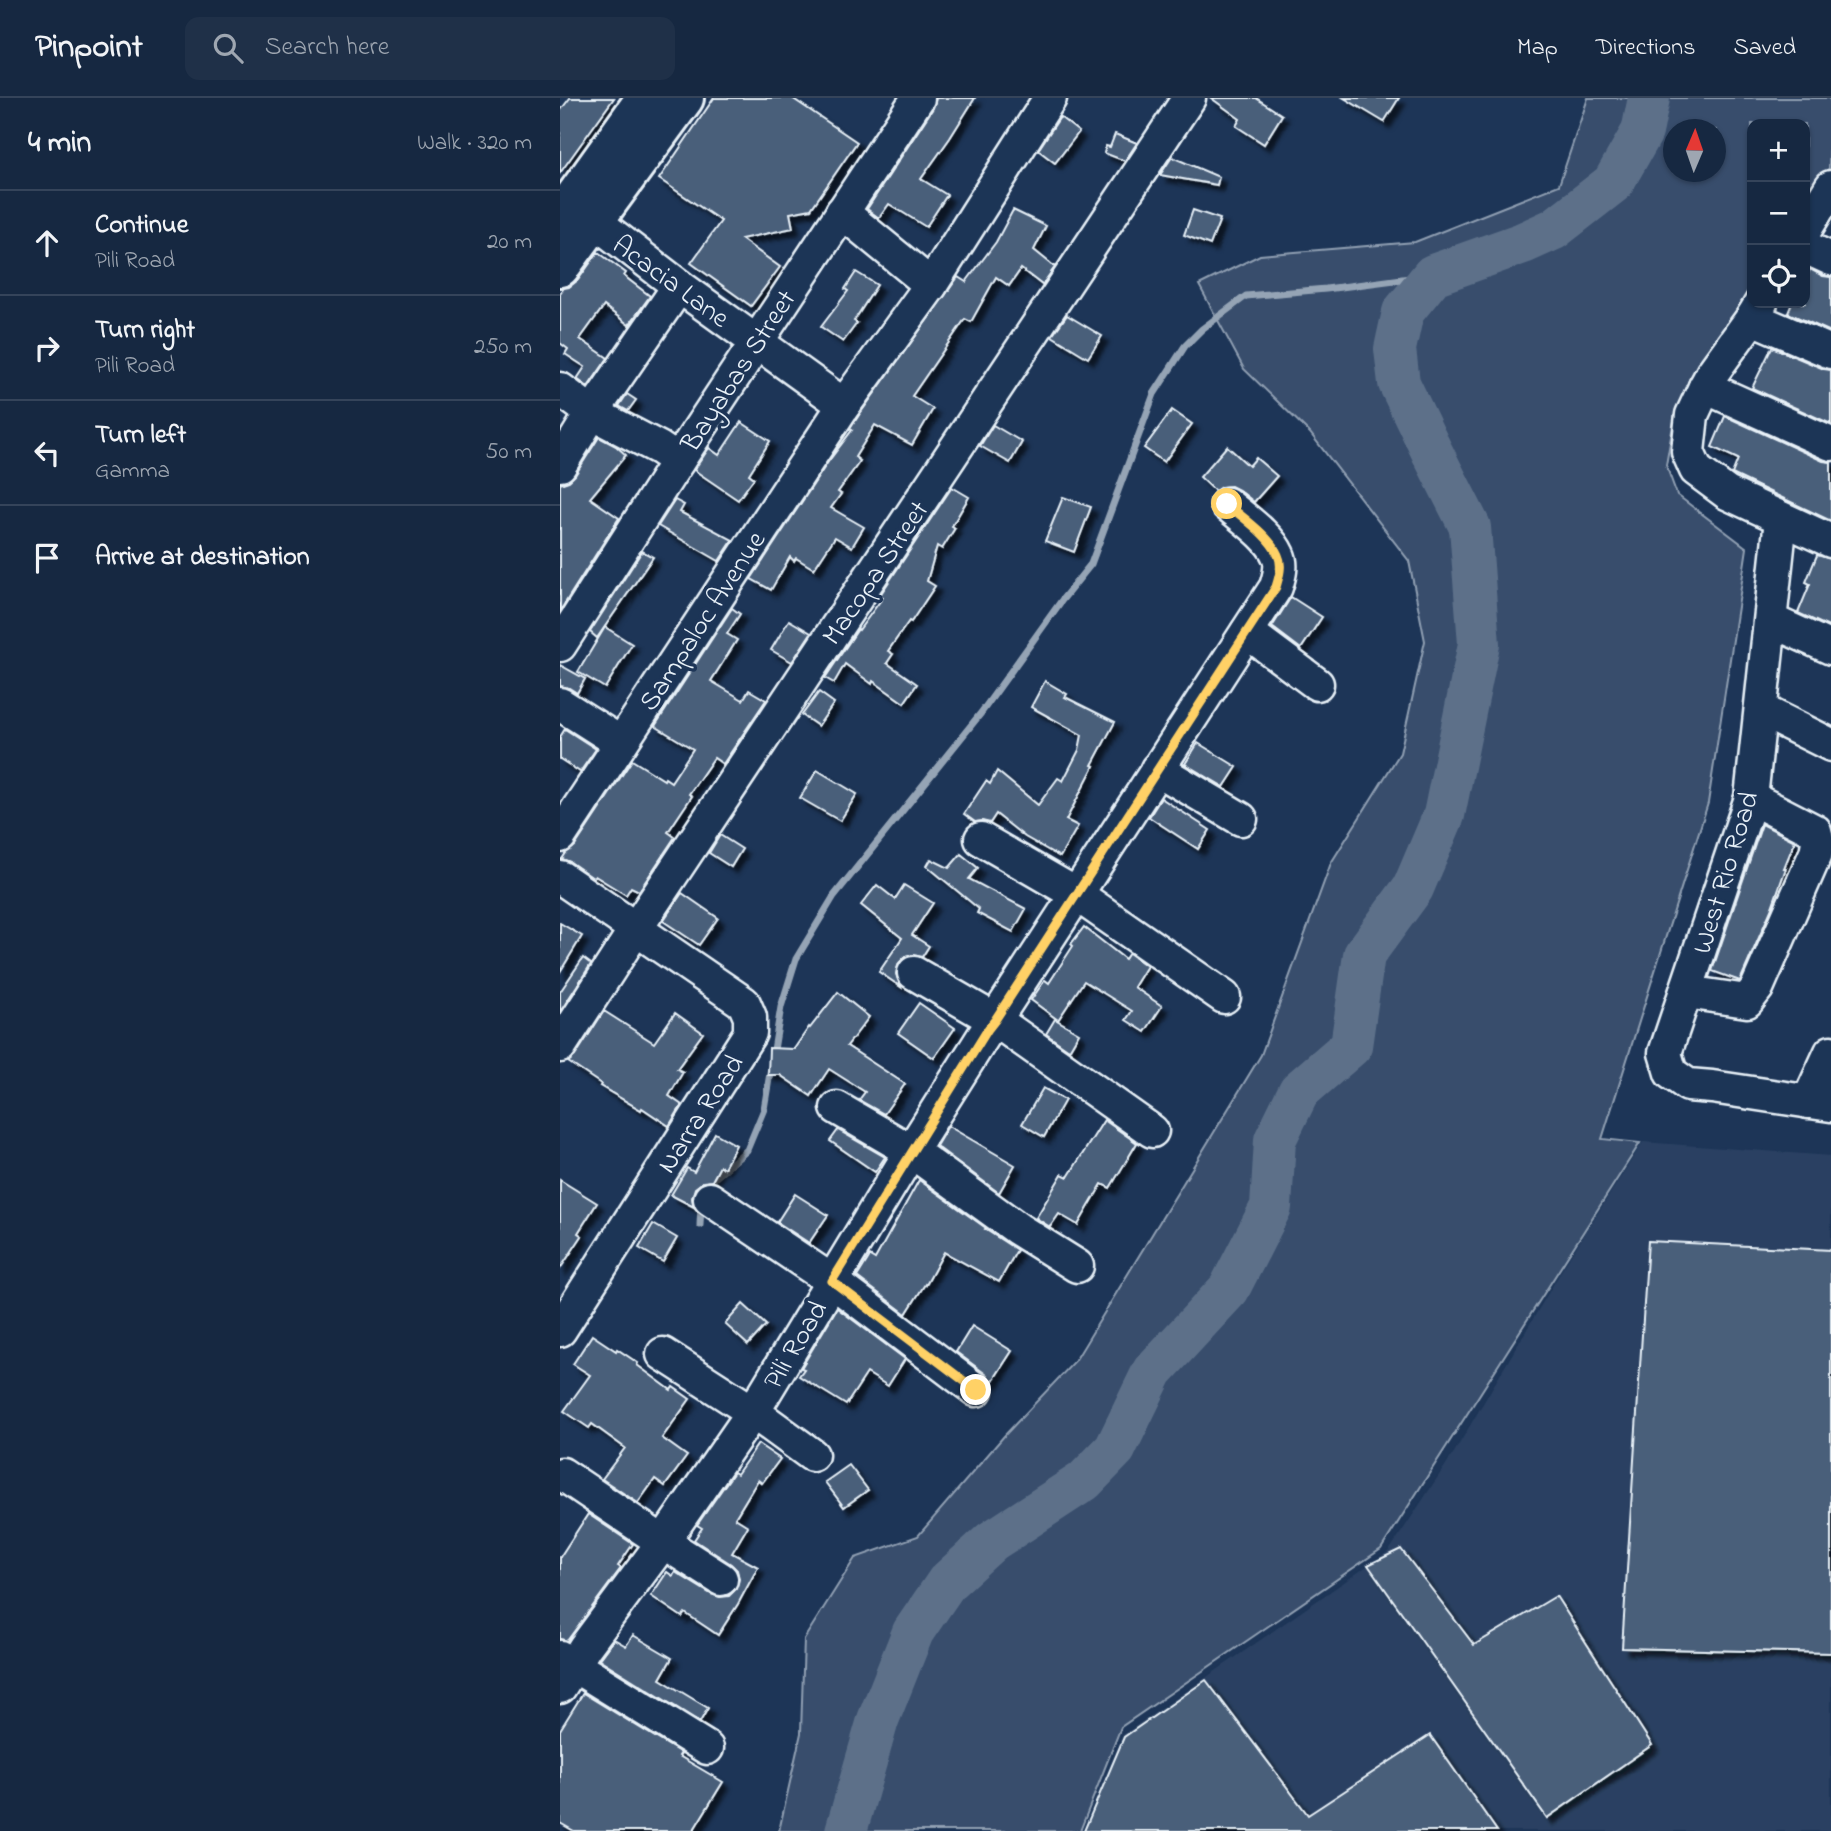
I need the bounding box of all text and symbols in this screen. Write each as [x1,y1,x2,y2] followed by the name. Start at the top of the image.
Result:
[185,17,675,80] search box
[35,24,143,72] text: Pinpoint
[209,29,247,67] icon: search
[265,29,389,67] text: Search here
[1517,31,1558,66] text: Map
[1596,31,1695,66] text: Directions
[1733,31,1796,66] text: Saved
[1663,119,1726,182] north arrow
[1747,119,1810,308] map controls
[1747,119,1810,182] button: +
[28,122,91,166] text: 4 min
[417,127,532,160] text: Walk · 320 m
[1747,182,1810,245] button: −
[95,207,188,245] text: Continue
[28,224,66,262] icon: ahead
[487,226,532,259] text: 20 m
[603,226,737,340] street label: Acacia Lane
[95,245,175,278] text: Pili Road
[1747,245,1810,308] button: locate
[671,283,808,462] street label: Bayabas Street
[95,312,195,350] text: Turn right
[28,329,66,367] icon: right
[474,331,532,364] text: 250 m
[95,350,175,383] text: Pili Road
[95,417,186,455] text: Turn left
[28,434,66,472] icon: left
[485,436,532,469] text: 50 m
[95,455,170,488] text: Gamma
[1211,488,1242,519] route start
[813,493,941,655] street label: Macopa Street
[630,523,778,720] street label: Sampaloc Avenue
[28,539,66,577] icon: arrive
[95,539,310,577] text: Arrive at destination
[1683,787,1772,959] street label: West Rio Road
[648,1047,756,1182] street label: Narra Road
[754,1293,840,1398] street label: Pili Road
[960,1374,991,1405] route end

